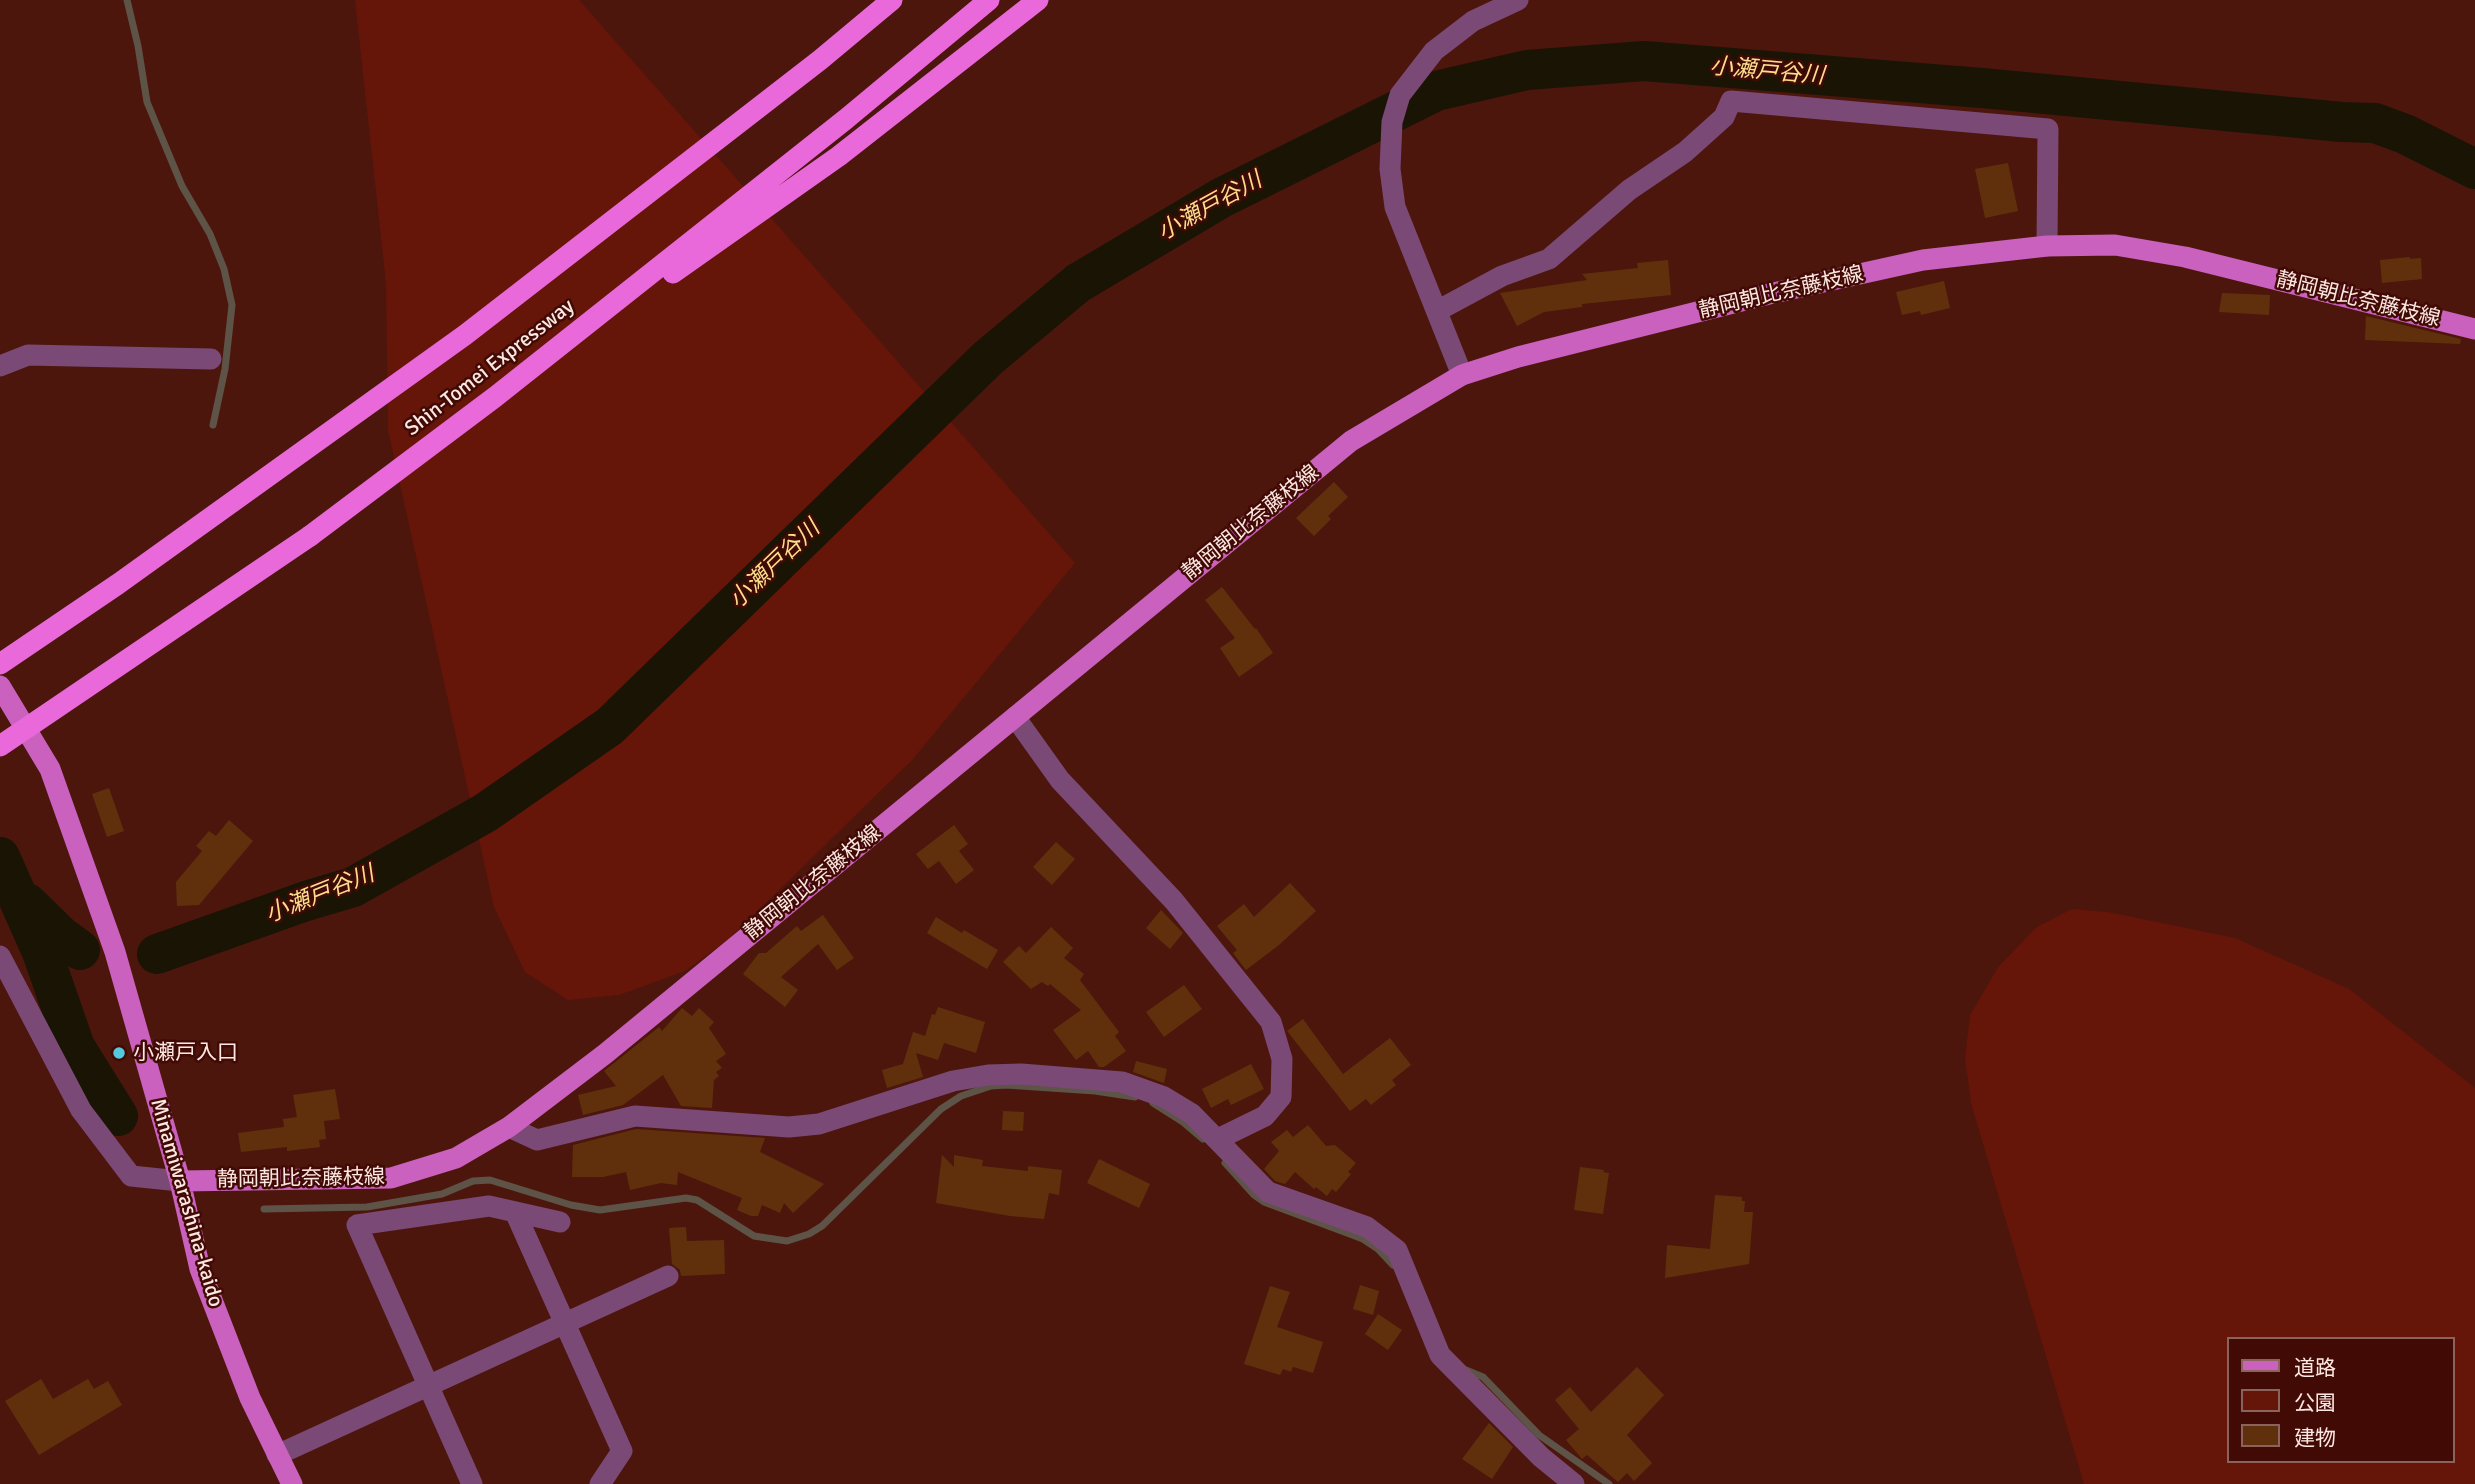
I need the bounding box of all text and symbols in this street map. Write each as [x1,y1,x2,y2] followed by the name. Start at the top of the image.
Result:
[1709,53,1825,91] water label: 小瀬戸谷川
[1153,167,1267,247] water label: 小瀬戸谷川
[1696,262,1866,324] street label: 静岡朝比奈藤枝線
[2273,267,2443,333] street label: 静岡朝比奈藤枝線
[400,294,580,442] street label: Shin-Tomei Expressway
[1178,460,1324,586] street label: 静岡朝比奈藤枝線
[724,515,826,615] water label: 小瀬戸谷川
[740,820,886,946] street label: 静岡朝比奈藤枝線
[262,861,378,929] water label: 小瀬戸谷川
[133,1040,238,1066] place label: 小瀬戸入口
[111,1045,127,1061] marker: 小瀬戸入口
[144,1096,228,1310] street label: Minamiwarashina-kaido
[217,1165,385,1193] street label: 静岡朝比奈藤枝線
[2226,1337,2454,1463] legend
[2294,1355,2336,1381] text: 道路
[2294,1390,2336,1416] text: 公園
[2294,1425,2336,1451] text: 建物

